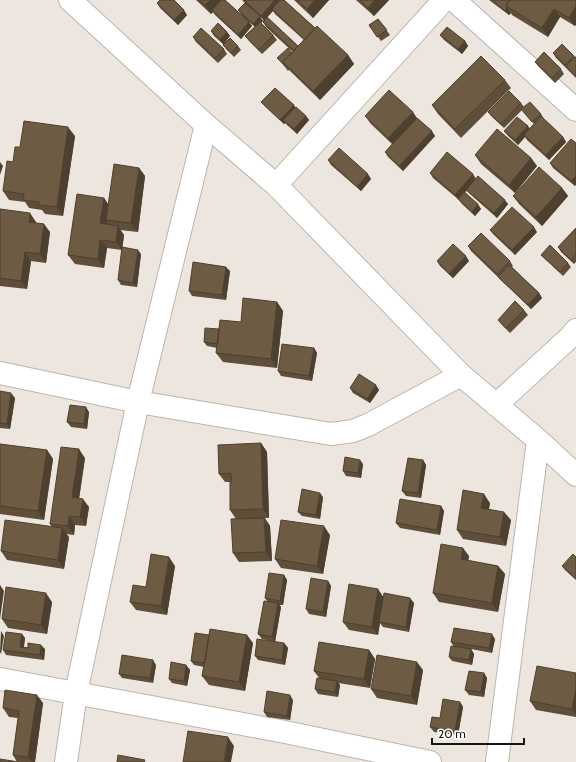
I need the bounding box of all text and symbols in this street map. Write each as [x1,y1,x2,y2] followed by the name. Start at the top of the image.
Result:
[432,720,524,746] scale bar
[438,726,466,741] text: 20 m

